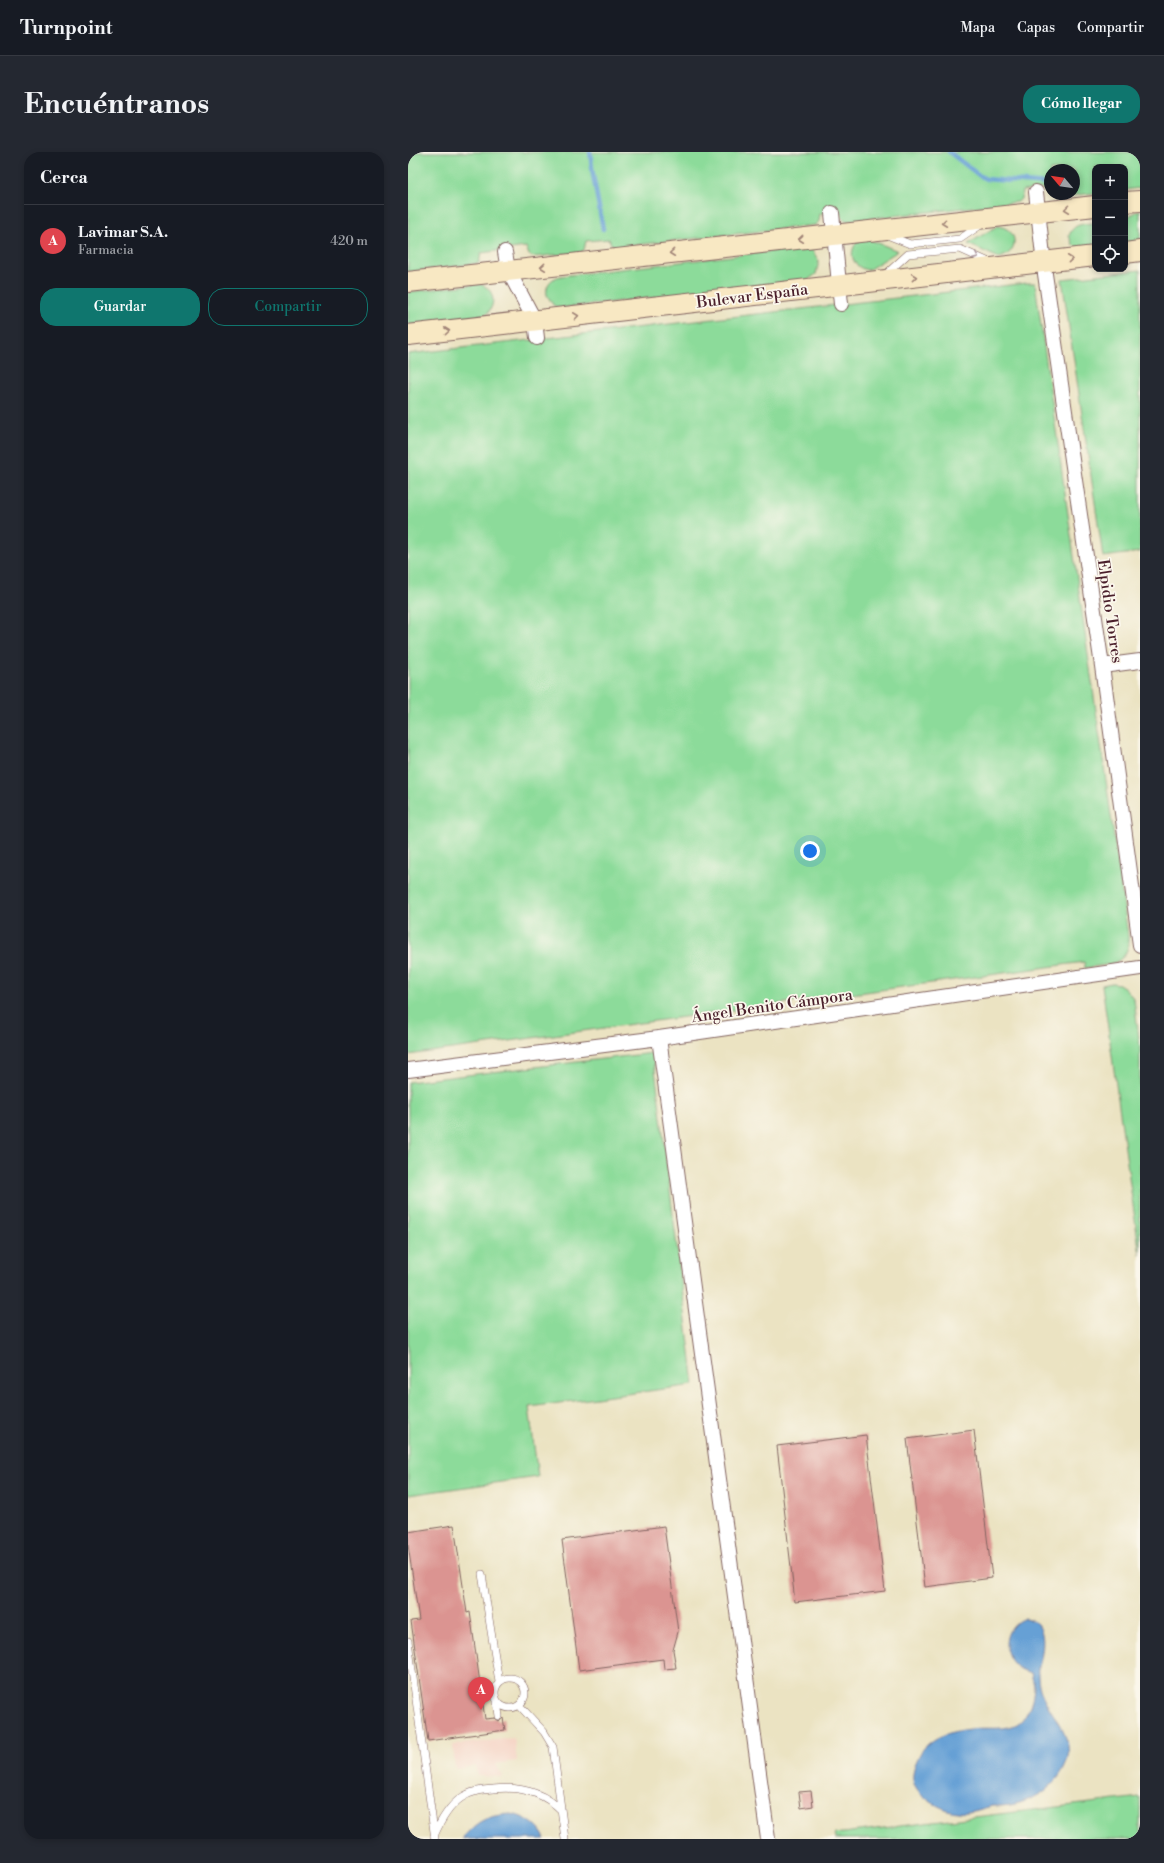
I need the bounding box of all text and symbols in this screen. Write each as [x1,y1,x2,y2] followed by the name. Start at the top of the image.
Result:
[20,16,113,40] text: Turnpoint
[960,19,995,37] text: Mapa
[1017,19,1055,37] text: Capas
[1077,19,1144,37] text: Compartir
[1023,85,1140,123] button: Cómo llegar
[24,87,209,122] text: Encuéntranos
[1044,164,1080,200] north arrow
[1092,164,1128,272] map controls
[1092,164,1128,200] button: +
[40,167,88,189] text: Cerca
[1092,200,1128,236] button: −
[1064,204,1070,213] one-way arrow
[941,218,947,227] one-way arrow
[78,223,168,242] text: Lavimar S.A.
[48,233,58,249] text: A
[330,233,368,249] text: 420 m
[798,234,804,243] one-way arrow
[1092,236,1128,272] button: locate
[78,242,134,258] text: Farmacia
[669,248,675,257] one-way arrow
[972,251,979,259] one-way arrow
[1067,255,1073,264] one-way arrow
[540,262,546,271] one-way arrow
[911,273,917,282] one-way arrow
[694,279,810,313] street label: Bulevar España
[40,288,200,326] button: Guardar
[208,288,368,326] button: Compartir
[573,312,579,321] one-way arrow
[444,326,450,335] one-way arrow
[1093,558,1127,664] street label: Elpidio Torres
[800,841,820,861] your location
[689,983,855,1027] street label: Ángel Benito Cámpora
[468,1677,494,1710] pin: A

